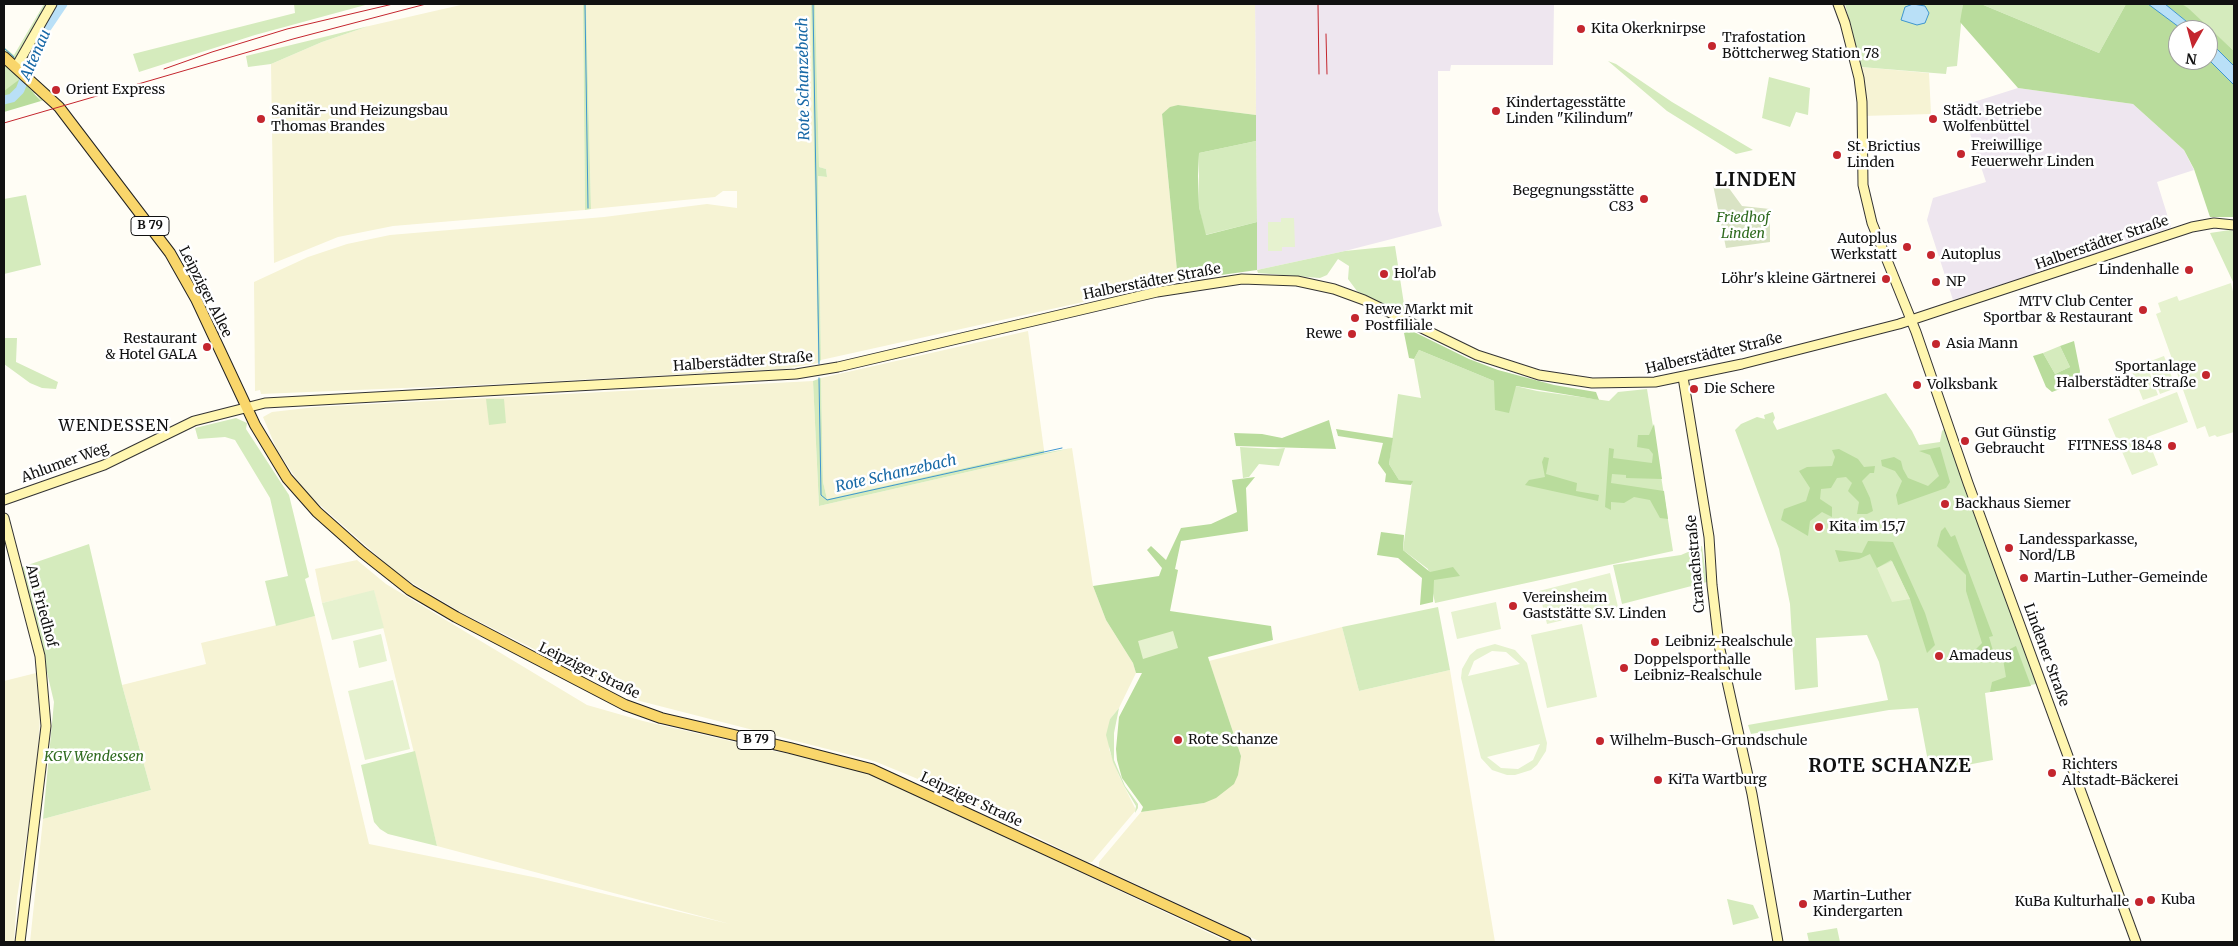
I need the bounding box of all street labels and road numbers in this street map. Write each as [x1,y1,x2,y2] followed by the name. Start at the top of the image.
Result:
[2033,212,2171,274] street label: Halberstädter Straße
[131,217,169,236] road number: B 79
[175,244,235,340] street label: Leipziger Allee
[1082,260,1222,304] street label: Halberstädter Straße
[1644,330,1784,378] street label: Halberstädter Straße
[673,349,813,375] street label: Halberstädter Straße
[19,439,111,487] street label: Ahlumer Weg
[1683,514,1709,614] street label: Cranachstraße
[22,563,60,649] street label: Am Friedhof
[2020,601,2072,709] street label: Lindener Straße
[536,639,642,703] street label: Leipziger Straße
[737,730,775,750] road number: B 79
[918,769,1024,831] street label: Leipziger Straße

